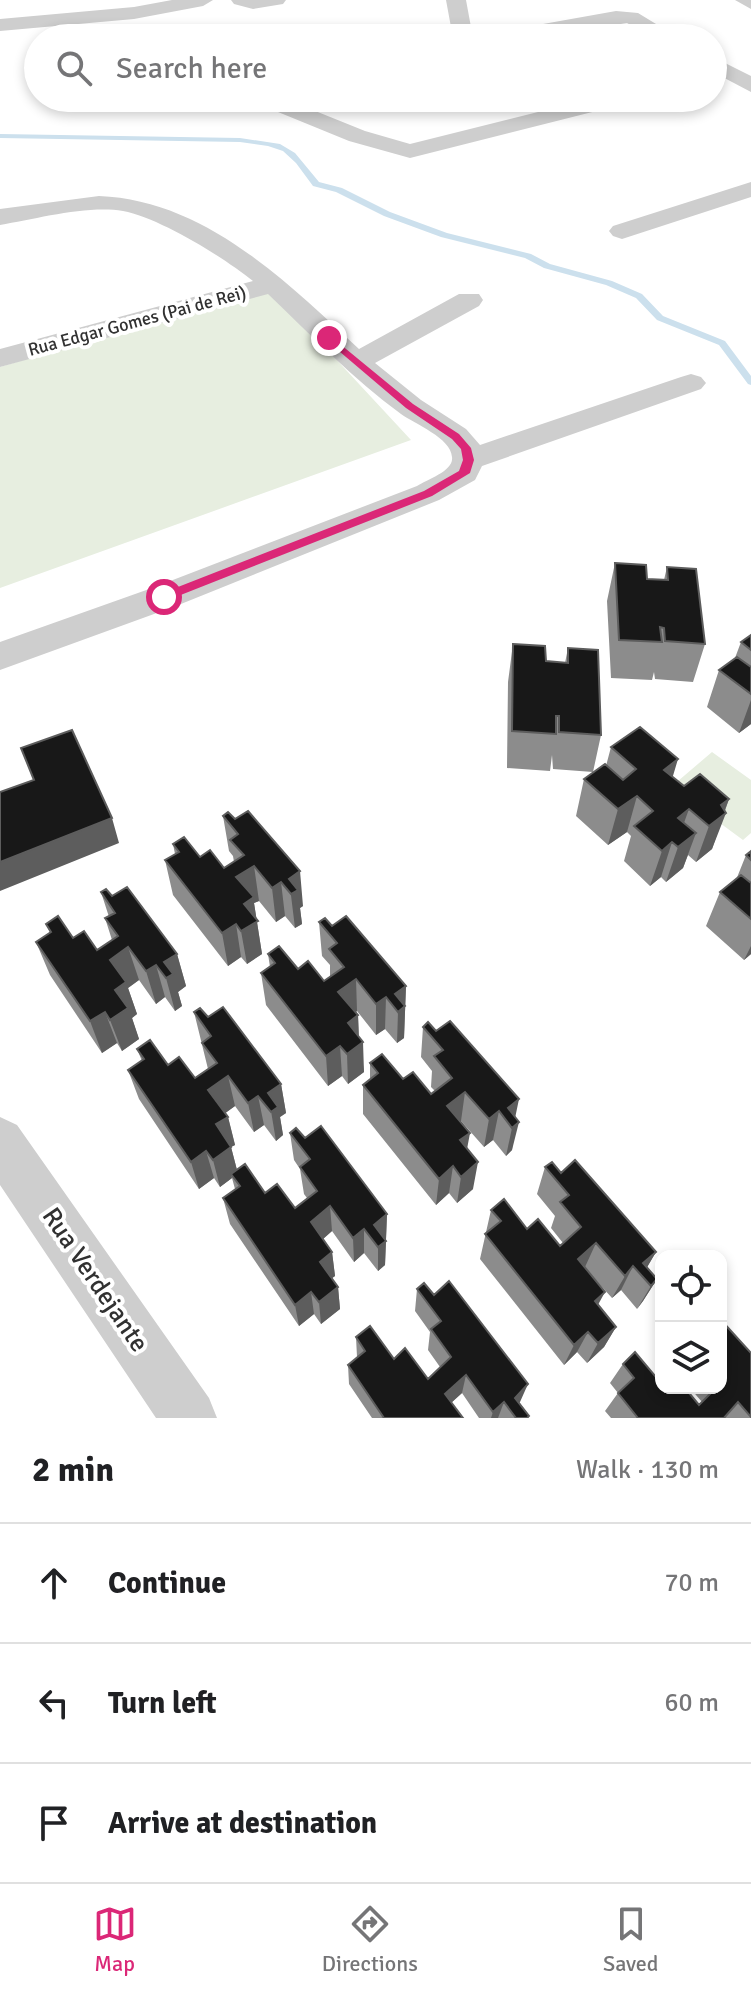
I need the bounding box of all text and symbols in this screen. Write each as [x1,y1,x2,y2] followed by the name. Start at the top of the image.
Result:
[24,24,727,112] search box
[52,46,96,90] icon: search
[116,50,267,87] text: Search here
[26,281,248,361] street label: Rua Edgar Gomes (Pai de Rei)
[311,320,347,356] route end
[146,579,182,615] route start
[35,1202,155,1358] street label: Rua Verdejante
[655,1250,727,1394] map controls
[655,1250,727,1322] button: locate
[655,1322,727,1394] button: layers
[32,1449,114,1491] text: 2 min
[576,1454,719,1486] text: Walk · 130 m
[32,1561,76,1605] icon: ahead
[108,1565,226,1602] text: Continue
[664,1567,719,1599] text: 70 m
[32,1681,76,1725] icon: left
[108,1685,217,1722] text: Turn left
[664,1687,719,1719] text: 60 m
[32,1801,76,1845] icon: arrive
[108,1805,377,1842] text: Arrive at destination
[93,1902,137,1977] tab: Map
[322,1902,418,1977] tab: Directions
[603,1902,658,1977] tab: Saved

